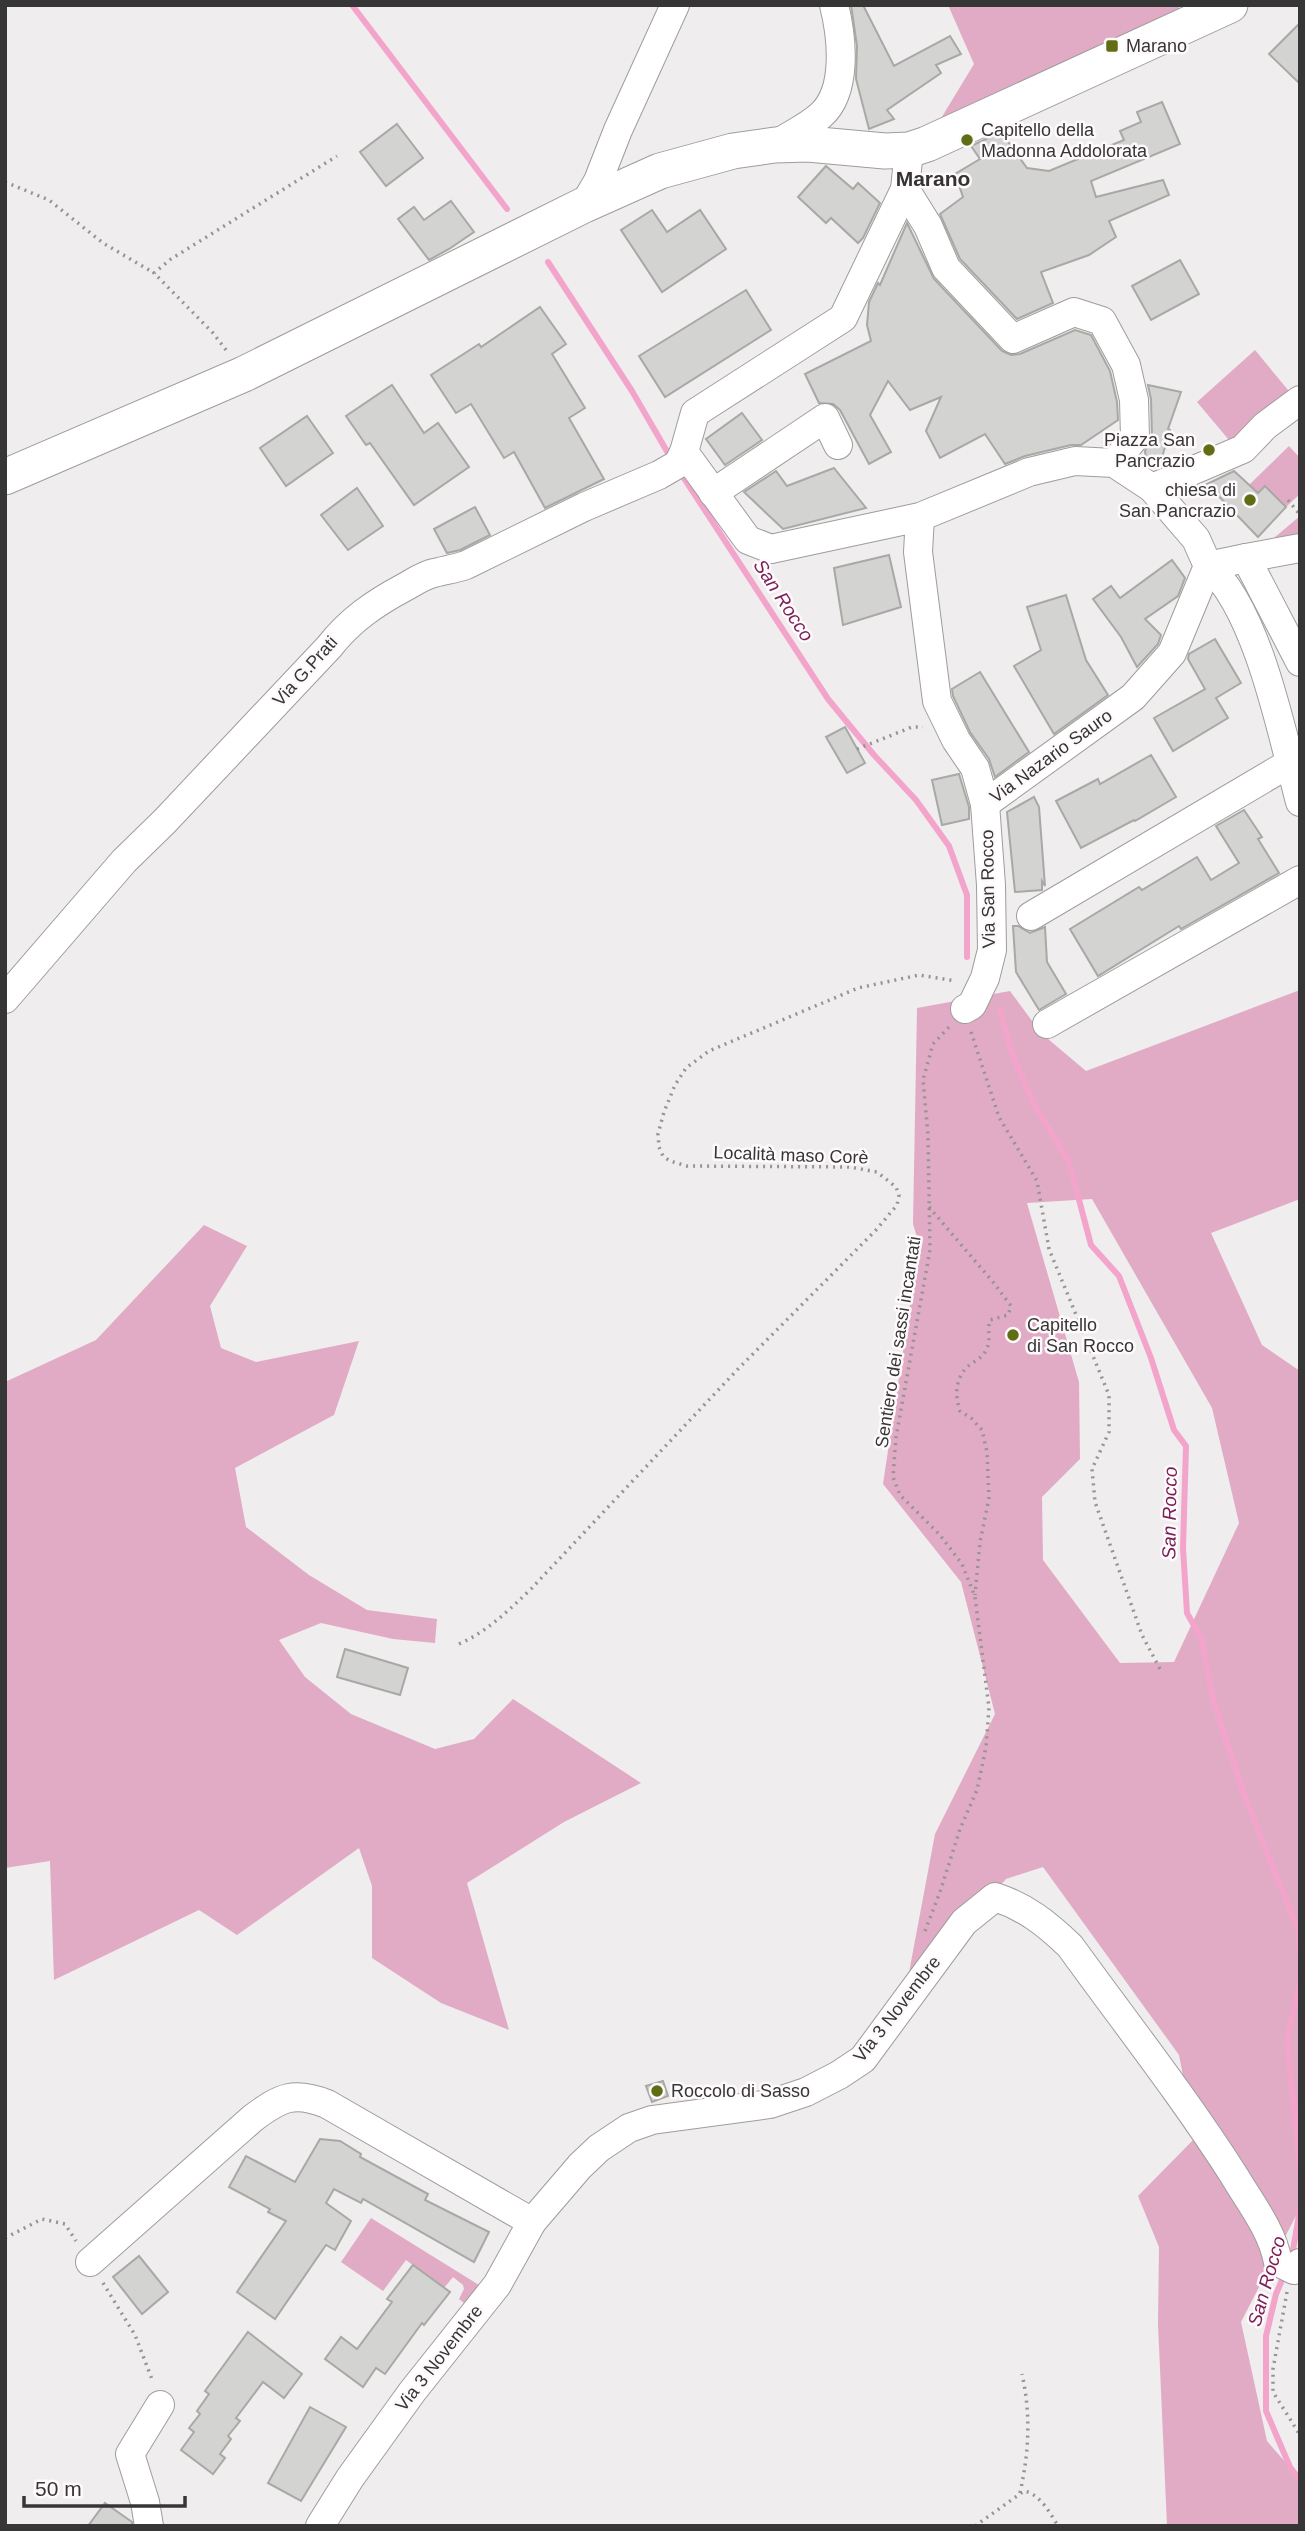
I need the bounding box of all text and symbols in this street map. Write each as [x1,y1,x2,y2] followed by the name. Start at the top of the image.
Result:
[1126,36,1187,56] place label: Marano
[1104,38,1120,54] marker: Marano
[981,120,1148,161] place label: Capitello della Madonna Addolorata
[959,132,975,148] marker: Capitello della Madonna Addolorata
[896,167,970,190] district label: Marano
[1104,430,1195,471] place label: Piazza San Pancrazio
[1201,442,1217,458] marker: Piazza San Pancrazio
[1119,480,1236,521] place label: chiesa di San Pancrazio
[1242,492,1258,508] marker: chiesa di San Pancrazio
[749,556,818,645] water label: San Rocco
[269,632,341,710] street label: Via G.Prati
[986,705,1116,807] street label: Via Nazario Sauro
[977,829,999,949] street label: Via San Rocco
[713,1142,869,1168] street label: Località maso Corè
[871,1235,925,1449] street label: Sentiero dei sassi incantati
[1027,1315,1134,1356] place label: Capitello di San Rocco
[1005,1327,1021,1343] marker: Capitello di San Rocco
[1158,1466,1181,1560] water label: San Rocco
[849,1952,945,2066] street label: Via 3 Novembre
[671,2081,810,2101] place label: Roccolo di Sasso
[649,2083,665,2099] marker: Roccolo di Sasso
[1244,2234,1289,2329] water label: San Rocco
[391,2301,487,2415] street label: Via 3 Novembre
[24,2464,186,2508] scale bar
[35,2477,82,2500] text: 50 m

